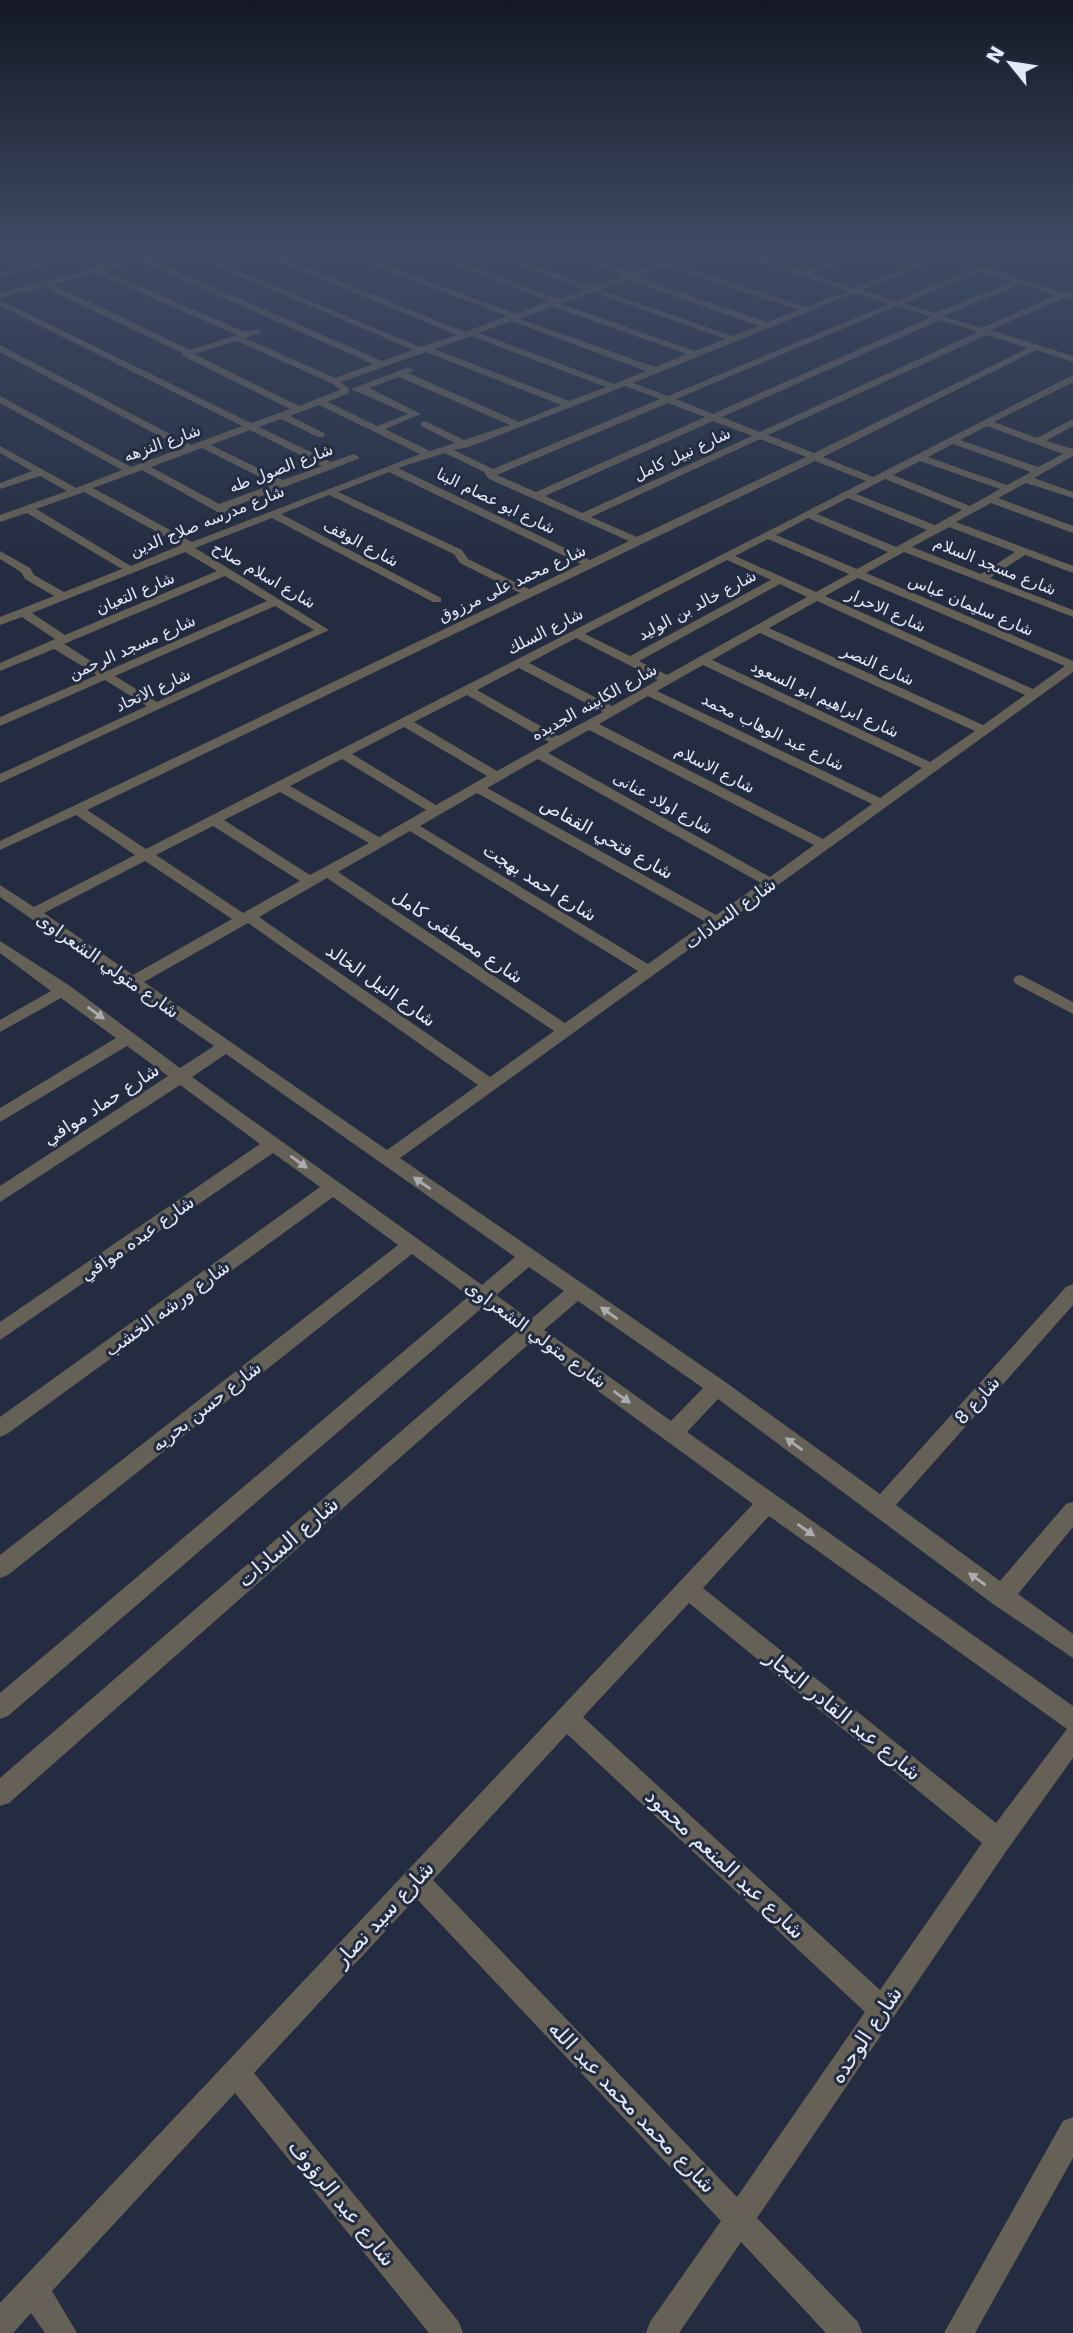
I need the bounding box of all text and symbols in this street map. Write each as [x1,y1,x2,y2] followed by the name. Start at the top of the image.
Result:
[975,28,1045,98] north arrow
[982,42,1009,67] text: N
[121,420,203,467] street label: شارع النزهه
[630,423,734,486] street label: شارع نبيل كامل
[226,439,336,498] street label: شارع الصول طه
[433,464,559,539] street label: شارع ابو عصام البنا
[127,481,288,562] street label: شارع مدرسه صلاح الدين
[320,515,402,572] street label: شارع الوقف
[931,533,1059,600] street label: شارع مسجد السلام
[208,538,319,613] street label: شارع اسلام صلاح
[435,540,589,626] street label: شارع محمد على مرزوق
[635,566,760,645] street label: شارع خالد بن الوليد
[93,568,178,619] street label: شارع التعبان
[905,570,1036,641] street label: شارع سليمان عباس
[842,584,929,637] street label: شارع الاحرار
[504,604,587,659] street label: شارع السلك
[66,611,199,684] street label: شارع مسجد الرحمن
[837,640,917,690] street label: شارع النصر
[748,656,902,742] street label: شارع ابراهيم ابو السعود
[528,660,661,745] street label: شارع الكابينه الجديده
[112,664,194,717] street label: شارع الاتحاد
[698,689,847,776] street label: شارع عبد الوهاب محمد
[671,741,758,798] street label: شارع الاسلام
[609,768,716,839] street label: شارع اولاد عنانى
[537,793,677,884] street label: شارع فتحي القفاص
[479,839,601,926] street label: شارع احمد بهجت
[680,873,780,954] street label: شارع السادات
[388,885,527,988] street label: شارع مصطفى كامل
[32,908,183,1023] street label: شارع متولي الشعراوى
[322,939,440,1031] street label: شارع النيل الخالد
[87,1006,105,1020] one-way arrow
[39,1059,163,1150] street label: شارع حماد موافي
[290,1155,308,1169] one-way arrow
[412,1177,431,1190] one-way arrow
[76,1191,198,1286] street label: شارع عبده موافي
[100,1256,234,1361] street label: شارع ورشه الخشب
[461,1276,611,1393] street label: شارع متولي الشعراوى
[599,1307,618,1320] one-way arrow
[147,1357,266,1456] street label: شارع حسن بحريه
[950,1372,1005,1429] street label: شارع 8
[613,1390,631,1404] one-way arrow
[785,1438,803,1452] one-way arrow
[233,1492,343,1592] street label: شارع السادات
[797,1523,815,1537] one-way arrow
[968,1572,987,1586] one-way arrow
[759,1644,926,1785] street label: شارع عبد القادر النجار
[640,1784,809,1945] street label: شارع عبد المنعم محمود
[328,1856,439,1972] street label: شارع سيد نصار
[825,1982,907,2088] street label: شارع الوحده
[544,2016,720,2198] street label: شارع محمد محمد عبد الله
[284,2135,400,2271] street label: شارع عبد الرؤوف

